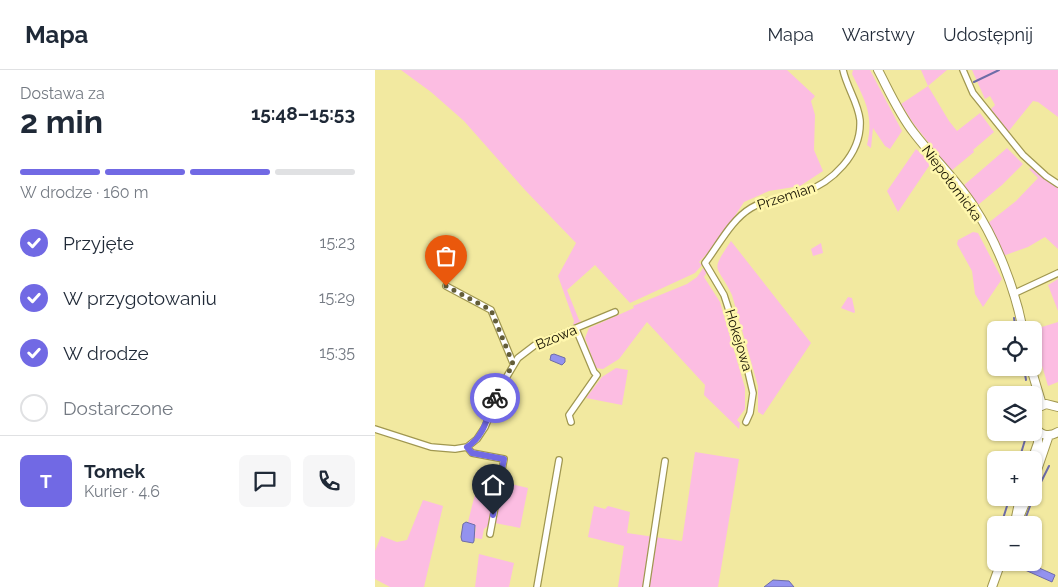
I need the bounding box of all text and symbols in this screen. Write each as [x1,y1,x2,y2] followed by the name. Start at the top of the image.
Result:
[25,20,88,49] text: Mapa
[767,24,814,45] text: Mapa
[842,24,915,45] text: Warstwy
[943,24,1033,45] text: Udostępnij
[20,84,105,103] text: Dostawa za
[251,102,355,124] text: 15:48–15:53
[20,103,103,140] text: 2 min
[919,142,985,224] street label: Niepołomicka
[755,179,817,213] street label: Przemian
[20,183,148,202] text: W drodze · 160 m
[20,229,48,257] icon: check
[63,232,134,254] text: Przyjęte
[320,233,355,252] text: 15:23
[425,235,467,286] pin
[432,242,460,270] icon: bag
[20,284,48,312] icon: check
[63,287,217,309] text: W przygotowaniu
[319,288,355,307] text: 15:29
[722,307,756,373] street label: Hokejowa
[533,321,579,353] street label: Bzowa
[987,321,1042,571] map controls
[987,321,1042,376] button: locate
[20,339,48,367] icon: check
[63,342,149,364] text: W drodze
[319,343,355,362] text: 15:35
[470,373,520,423] courier
[481,384,509,412] icon: bike
[987,386,1042,441] button: layers
[63,397,173,419] text: Dostarczone
[987,451,1042,506] button: +
[239,455,291,507] button: chat
[303,455,355,507] button: phone
[84,460,145,482] text: Tomek
[472,464,514,515] pin
[40,470,52,492] text: T
[479,471,507,499] icon: home
[84,482,160,501] text: Kurier · 4.6
[987,516,1042,571] button: −

